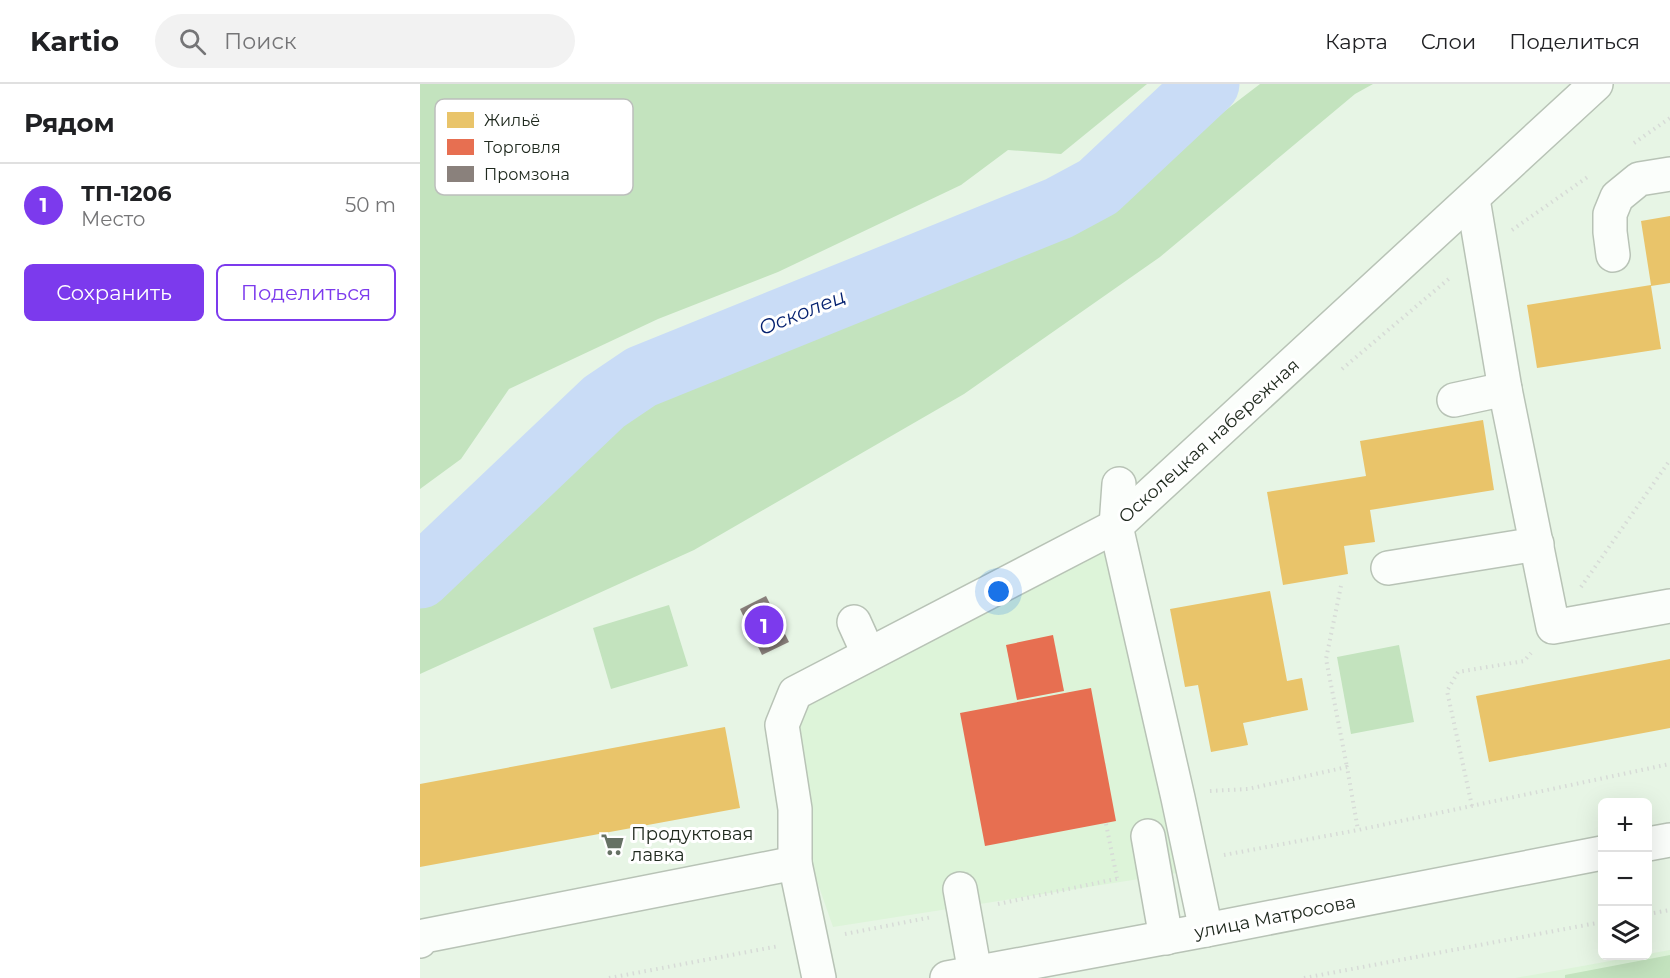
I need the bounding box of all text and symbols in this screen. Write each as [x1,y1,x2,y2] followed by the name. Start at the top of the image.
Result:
[155,14,575,68] search box
[30,24,119,58] text: Kartio
[176,25,209,58] icon: search
[224,28,297,55] text: Поиск
[1325,29,1388,54] text: Карта
[1421,29,1476,54] text: Слои
[1509,29,1640,54] text: Поделиться
[435,99,633,195] legend
[24,107,115,139] text: Рядом
[484,111,540,130] text: Жильё
[484,138,561,157] text: Торговля
[484,165,570,184] text: Промзона
[81,180,171,207] text: ТП-1206
[40,193,47,217] text: 1
[345,193,396,217] text: 50 m
[81,207,145,231] text: Место
[24,264,204,321] button: Сохранить
[216,264,396,321] button: Поделиться
[755,284,849,340] water label: Осколец
[1114,354,1304,528] street label: Осколецкая набережная
[984,577,1013,606] your location
[744,602,784,648] pin: 1
[1598,798,1652,960] map controls
[1598,798,1652,852] button: +
[631,823,754,866] place label: Продуктовая лавка
[600,831,626,857] supermarket icon: Продуктовая лавка
[1598,852,1652,906] button: −
[1191,891,1358,944] street label: улица Матросова
[1598,906,1652,960] button: layers

